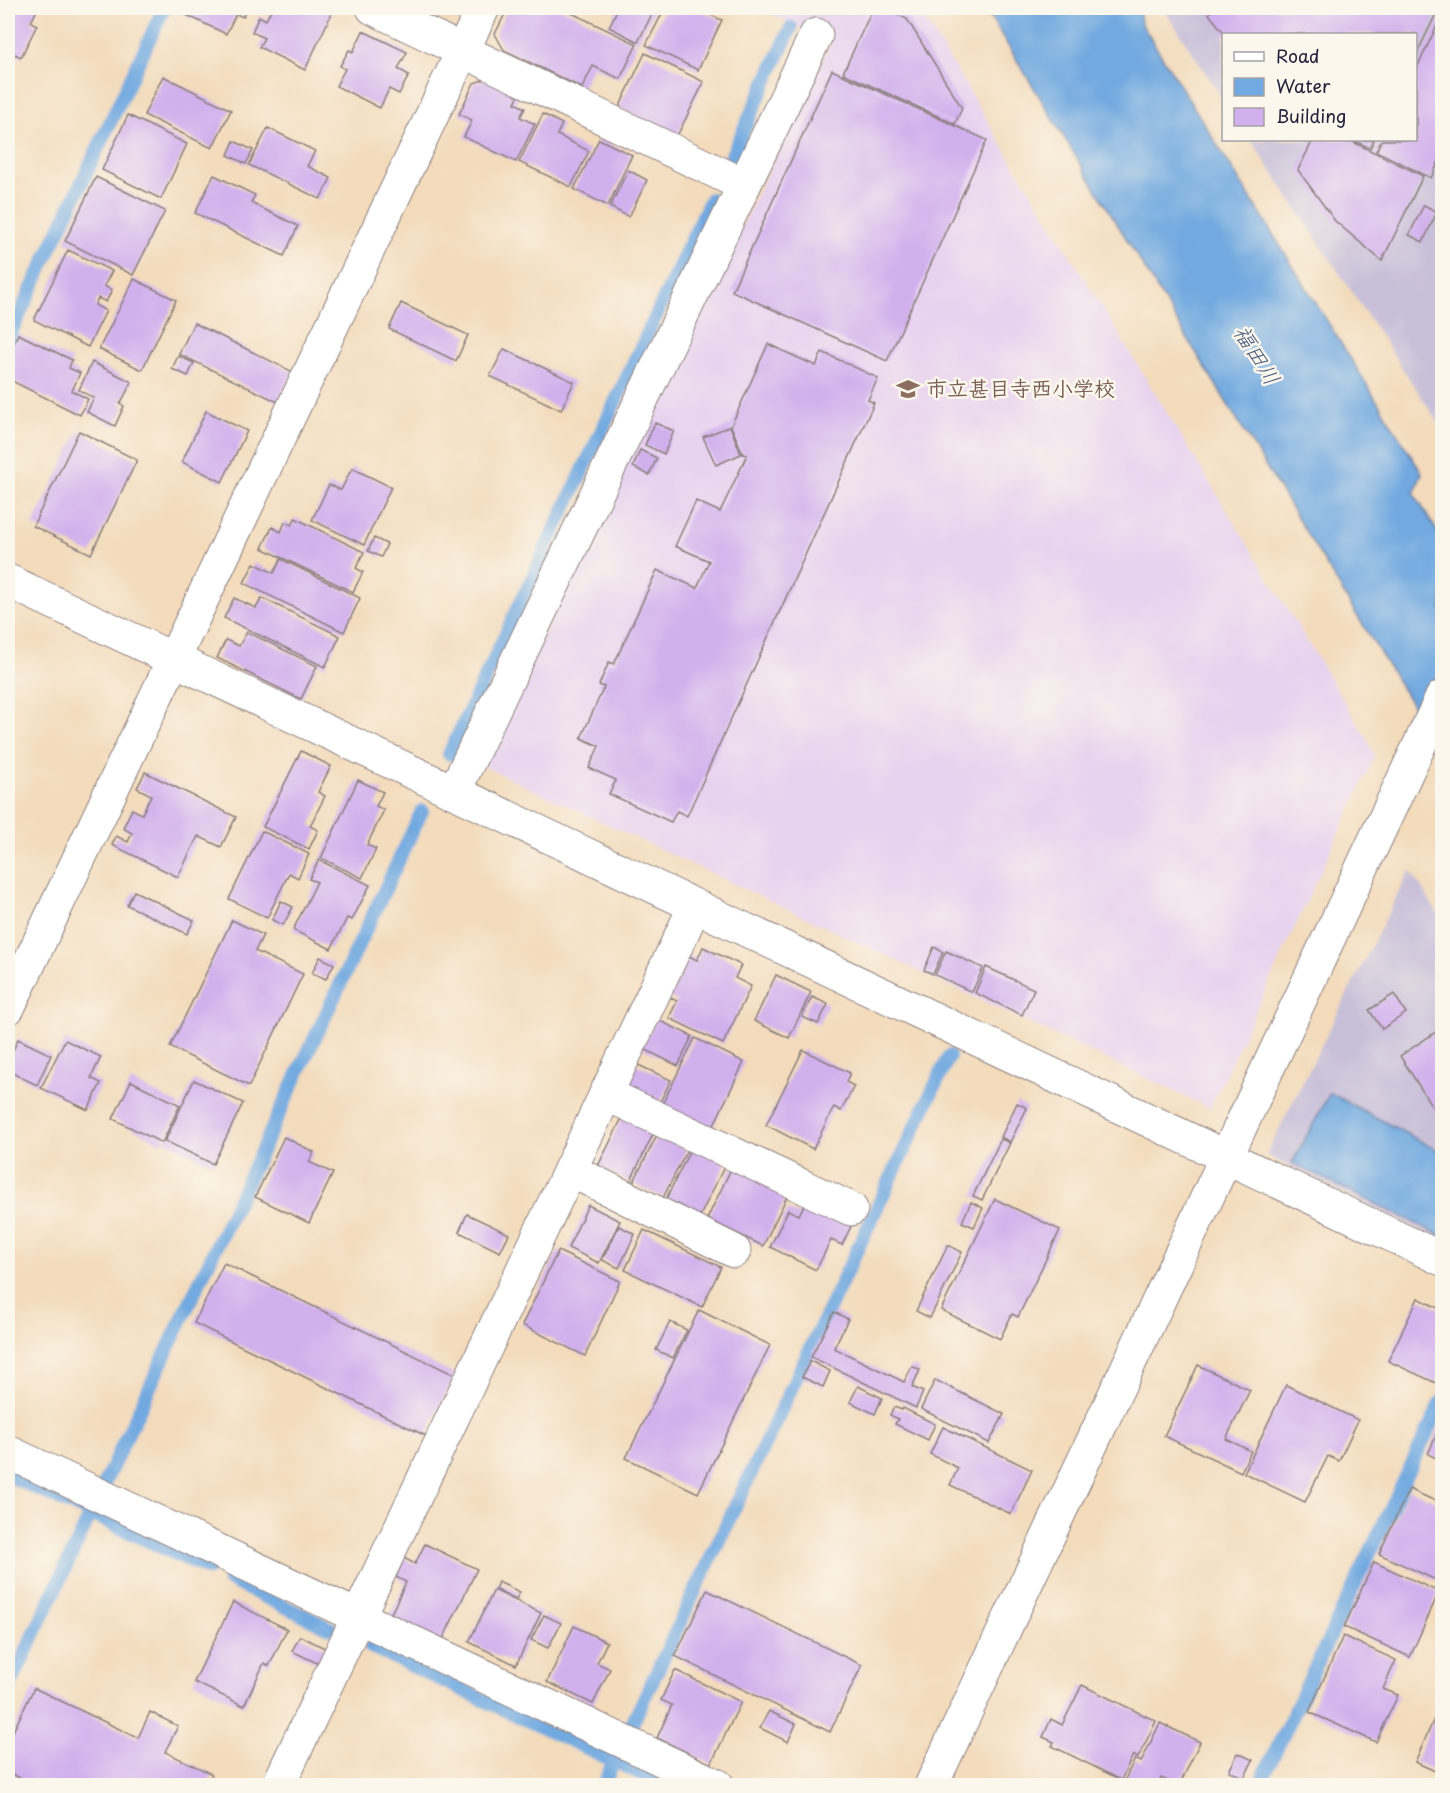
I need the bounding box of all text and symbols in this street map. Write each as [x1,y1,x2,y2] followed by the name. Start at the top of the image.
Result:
[1222,33,1417,141] legend
[1276,42,1320,69] text: Road
[1276,72,1331,99] text: Water
[1276,102,1346,129] text: Building
[1227,317,1290,391] water label: 福田川
[926,371,1115,403] place label: 市立甚目寺西小学校
[895,376,921,402] school or university icon: 市立甚目寺西小学校

